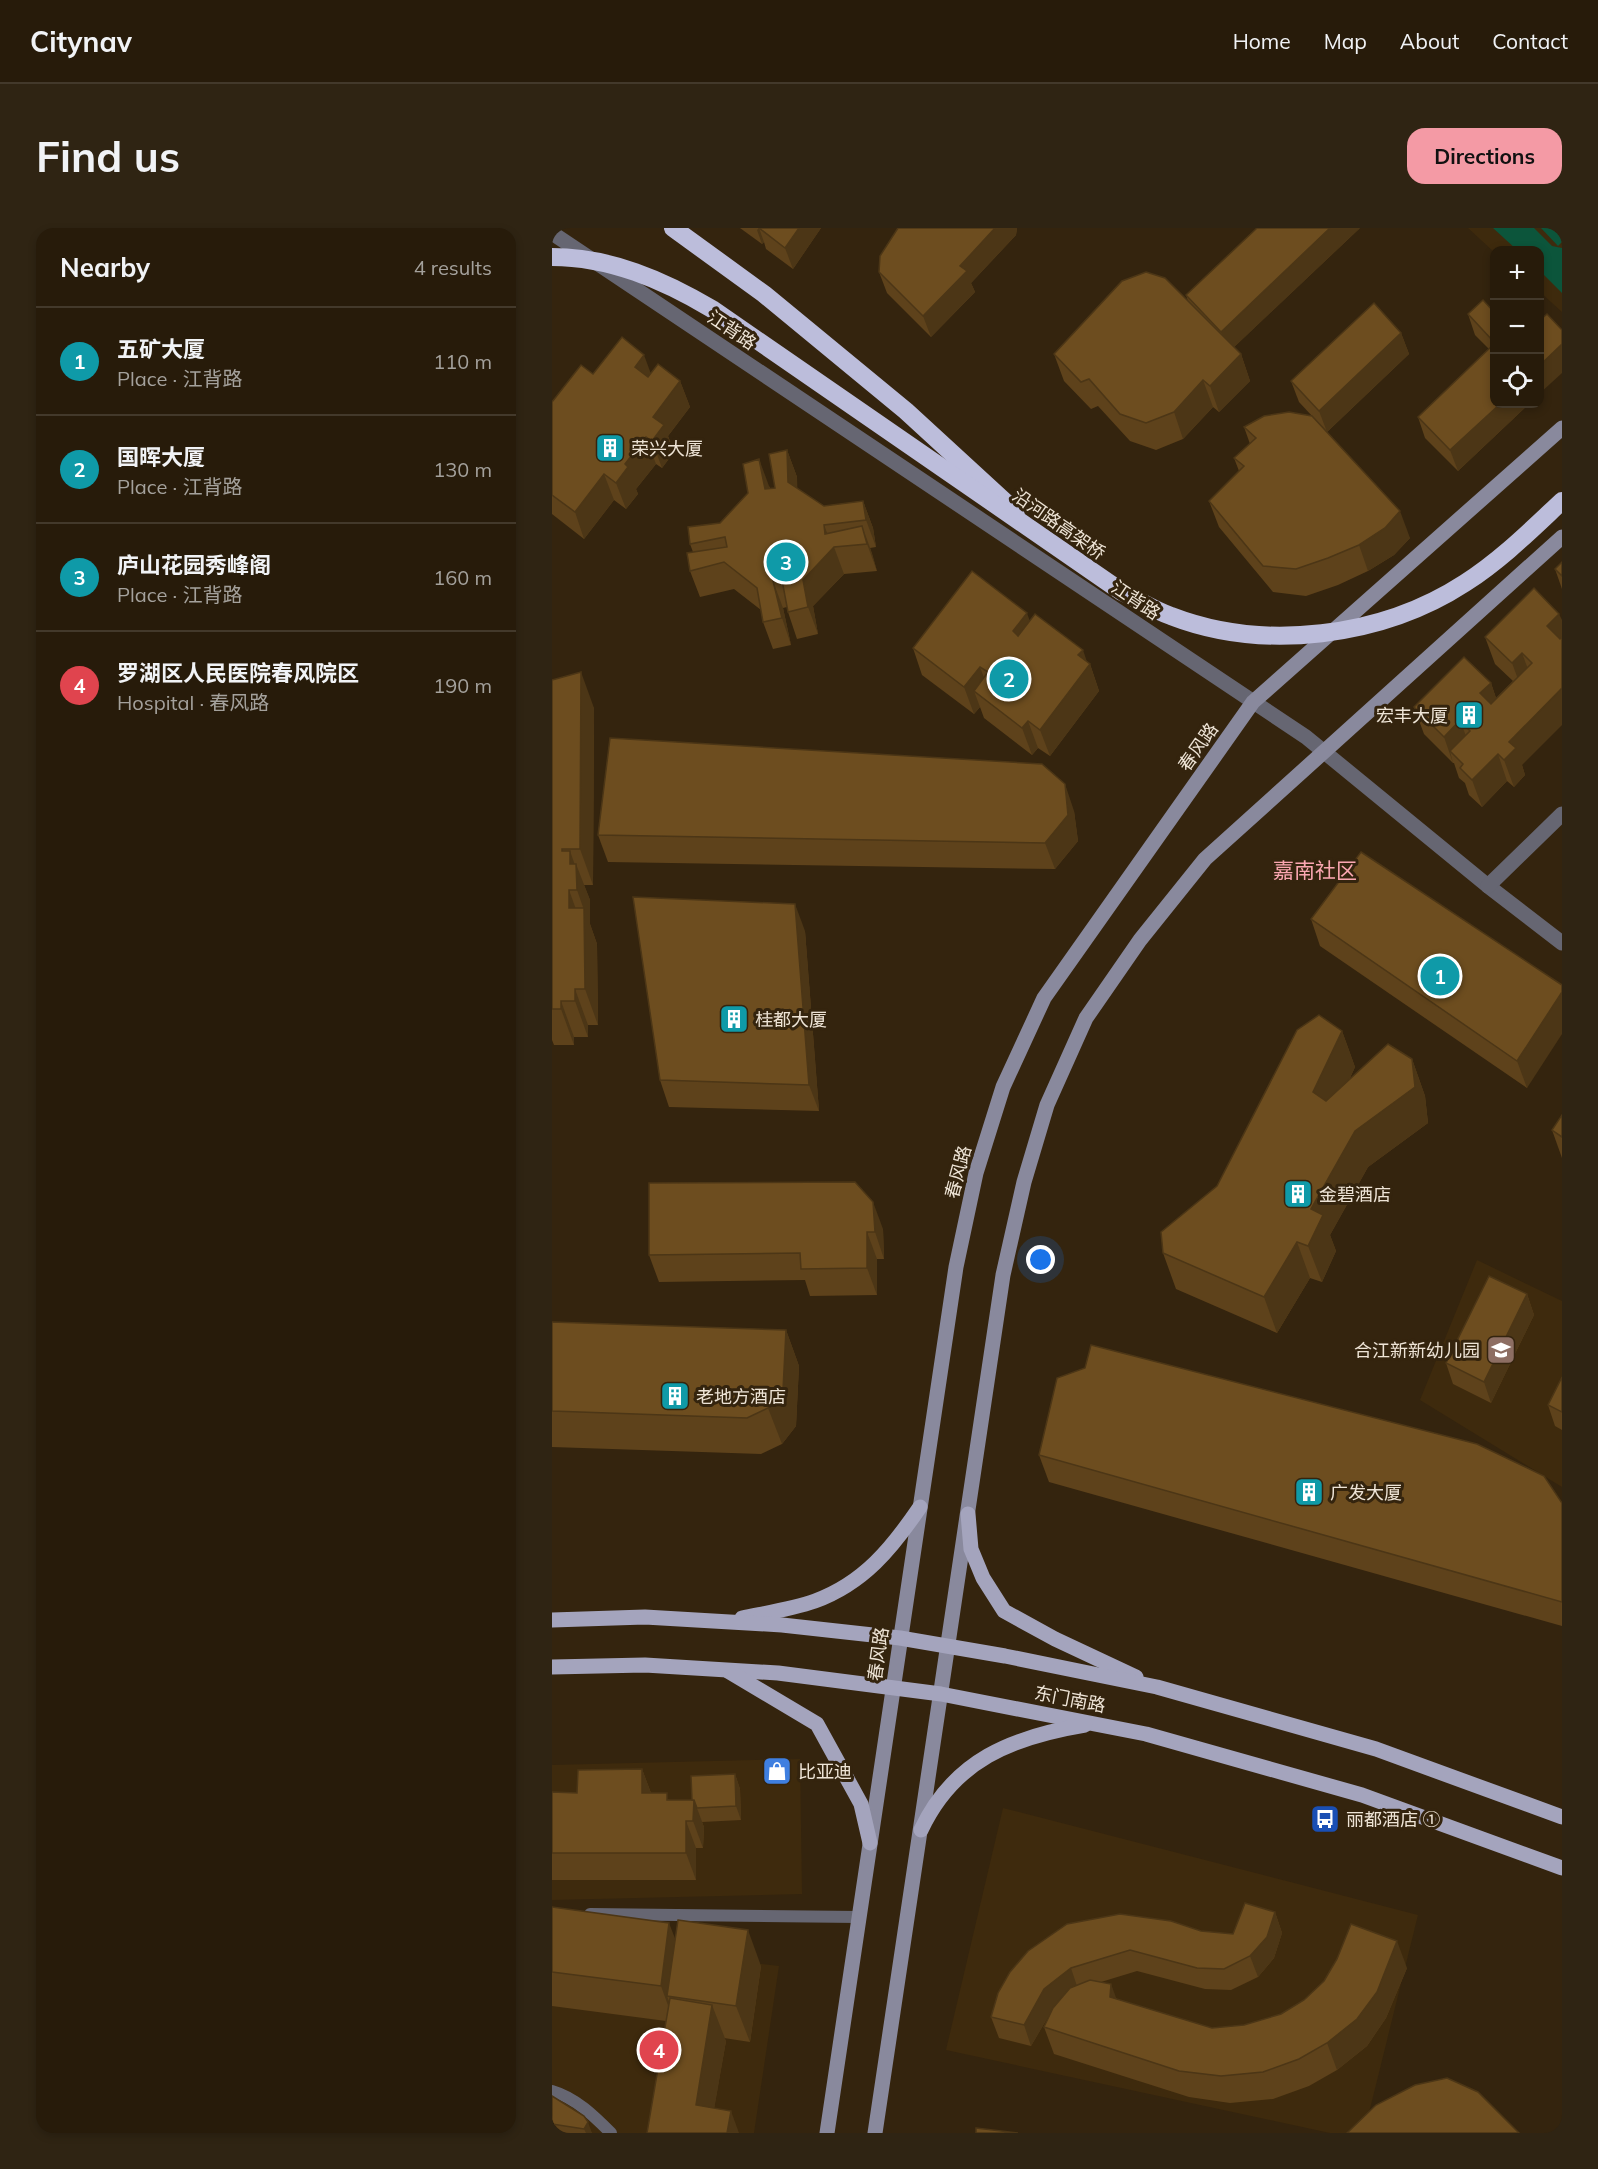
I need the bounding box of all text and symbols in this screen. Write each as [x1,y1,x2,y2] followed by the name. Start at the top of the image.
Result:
[30,24,132,59] text: Citynav
[1233,28,1291,54] text: Home
[1324,28,1367,54] text: Map
[1400,28,1459,54] text: About
[1492,28,1568,54] text: Contact
[1407,128,1562,184] button: Directions
[36,130,180,183] text: Find us
[1490,246,1544,408] map controls
[1490,246,1544,300] button: +
[60,251,150,284] text: Nearby
[414,255,492,280] text: 4 results
[1490,300,1544,354] button: −
[703,305,761,355] street label: 江背路
[117,335,205,363] text: 五矿大厦
[74,349,86,374] text: 1
[433,349,492,374] text: 110 m
[1490,354,1544,408] button: locate
[117,366,242,391] text: Place · 江背路
[594,432,626,464] building icon: 荣兴大厦
[631,437,703,460] place label: 荣兴大厦
[117,443,205,471] text: 国晖大厦
[74,457,86,482] text: 2
[433,457,492,482] text: 130 m
[117,474,242,499] text: Place · 江背路
[1008,484,1110,564] street label: 沿河路高架桥
[766,540,806,584] pin: 3
[117,551,271,579] text: 庐山花园秀峰阁
[74,565,86,590] text: 3
[433,565,492,590] text: 160 m
[1107,575,1165,625] street label: 江背路
[117,582,242,607] text: Place · 江背路
[990,656,1028,702] pin: 2
[117,659,359,687] text: 罗湖区人民医院春风院区
[74,673,86,698] text: 4
[433,673,492,698] text: 190 m
[117,690,269,715] text: Hospital · 春风路
[1453,699,1485,731] building icon: 宏丰大厦
[1376,704,1448,727] place label: 宏丰大厦
[1173,718,1223,776] street label: 春风路
[1273,857,1357,883] district label: 嘉南社区
[1420,954,1460,999] pin: 1
[718,1003,750,1035] building icon: 桂都大厦
[755,1008,827,1031] place label: 桂都大厦
[940,1143,976,1201] street label: 春风路
[1282,1178,1314,1210] building icon: 金碧酒店
[1319,1183,1391,1206] place label: 金碧酒店
[1026,1245,1055,1274] your location
[1485,1334,1517,1366] school or university icon: 合江新新幼儿园
[1354,1339,1480,1362] place label: 合江新新幼儿园
[659,1380,691,1412] building icon: 老地方酒店
[696,1385,786,1408] place label: 老地方酒店
[1293,1476,1325,1508] building icon: 广发大厦
[1330,1481,1402,1504] place label: 广发大厦
[863,1626,893,1682] street label: 春风路
[1032,1681,1108,1717] street label: 东门南路
[761,1755,793,1787] shop icon: 比亚迪
[798,1760,852,1783] place label: 比亚迪
[1309,1803,1341,1835] bus stop icon: 丽都酒店 ①
[1346,1808,1441,1831] place label: 丽都酒店 ①
[640,2028,678,2072] pin: 4

